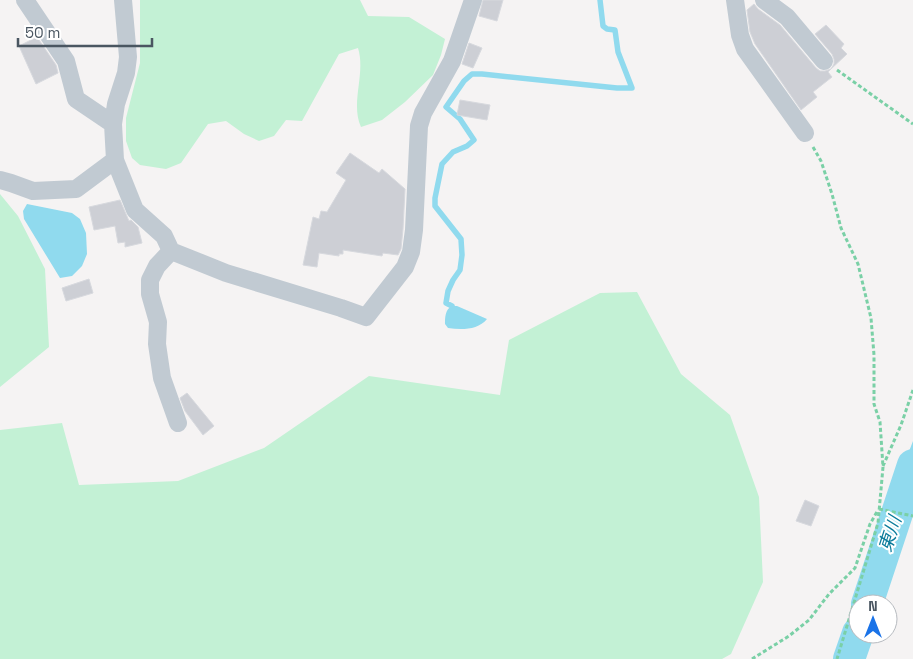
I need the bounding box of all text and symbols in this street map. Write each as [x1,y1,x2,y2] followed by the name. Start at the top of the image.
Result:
[18,15,151,47] scale bar
[25,23,60,42] text: 50 m
[873,511,907,555] water label: 東川
[848,594,898,644] north arrow
[868,597,878,615] text: N

